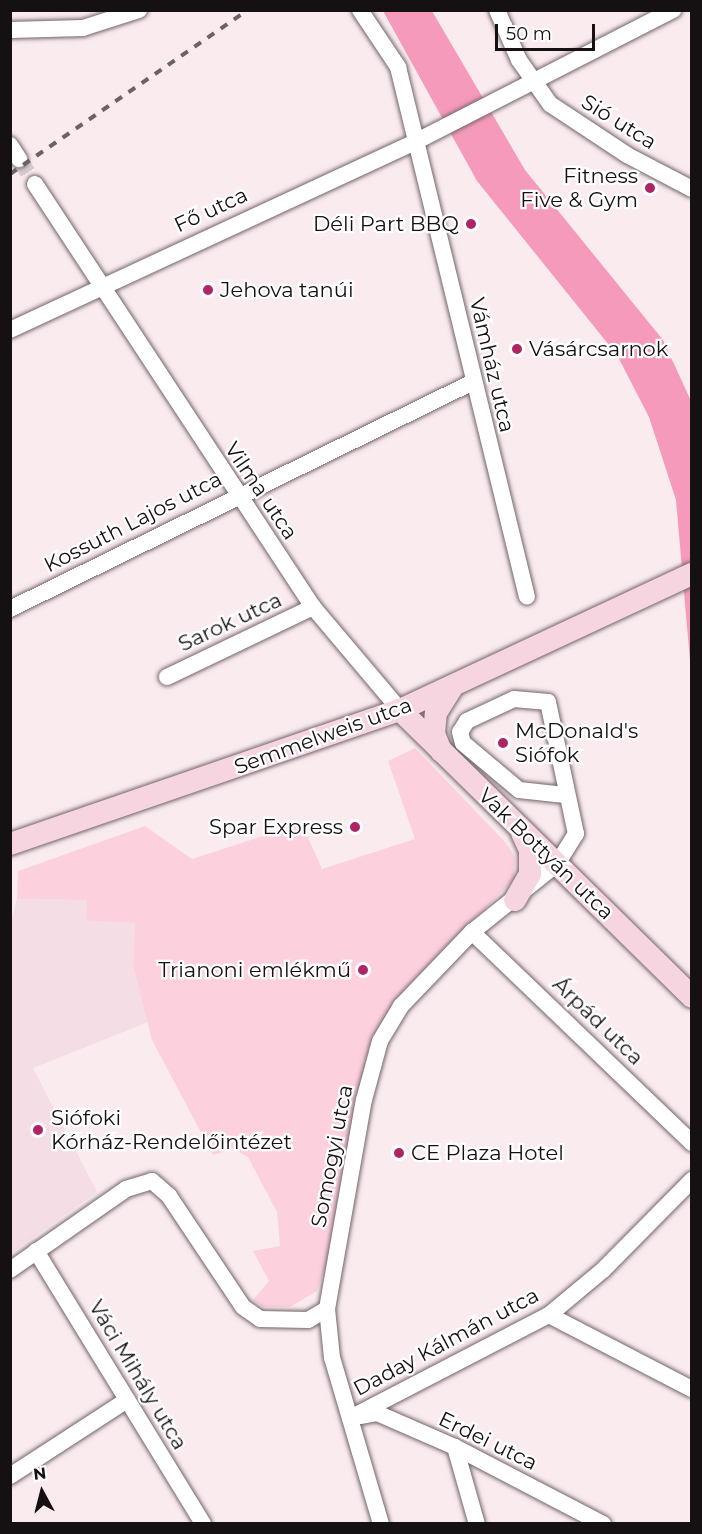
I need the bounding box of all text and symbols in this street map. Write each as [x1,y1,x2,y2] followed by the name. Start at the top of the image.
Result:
[498,12,598,50] scale bar
[506,23,552,45] text: 50 m
[577,89,661,155] street label: Sió utca
[520,163,638,213] place label: Fitness Five & Gym
[643,181,657,195] marker: Fitness Five & Gym
[170,182,252,238] street label: Fő utca
[313,211,459,237] place label: Déli Part BBQ
[464,217,478,231] marker: Déli Part BBQ
[220,277,354,303] place label: Jehova tanúi
[201,283,215,297] marker: Jehova tanúi
[464,295,520,435] street label: Vámház utca
[529,336,668,362] place label: Vásárcsarnok
[510,342,524,356] marker: Vásárcsarnok
[219,437,303,545] street label: Vilma utca
[40,466,226,578] street label: Kossuth Lajos utca
[174,587,286,657] street label: Sarok utca
[231,692,415,780] street label: Semmelweis utca
[515,718,638,768] place label: McDonald's Siófok
[496,736,510,750] marker: McDonald's Siófok
[473,783,619,925] street label: Vak Bottyán utca
[209,814,343,840] place label: Spar Express
[348,820,362,834] marker: Spar Express
[158,957,351,983] place label: Trianoni emlékmű
[356,963,370,977] marker: Trianoni emlékmű
[548,972,648,1070] street label: Árpád utca
[306,1083,358,1229] street label: Somogyi utca
[51,1105,292,1155] place label: Siófoki Kórház-Rendelőintézet
[29,1121,47,1139] marker: Siófoki Kórház-Rendelőintézet
[411,1140,564,1166] place label: CE Plaza Hotel
[392,1146,406,1160] marker: CE Plaza Hotel
[349,1282,543,1402] street label: Daday Kálmán utca
[83,1296,193,1454] street label: Váci Mihály utca
[435,1406,541,1476] street label: Erdei utca
[12,1462,72,1522] north arrow
[32,1463,47,1484] text: N

